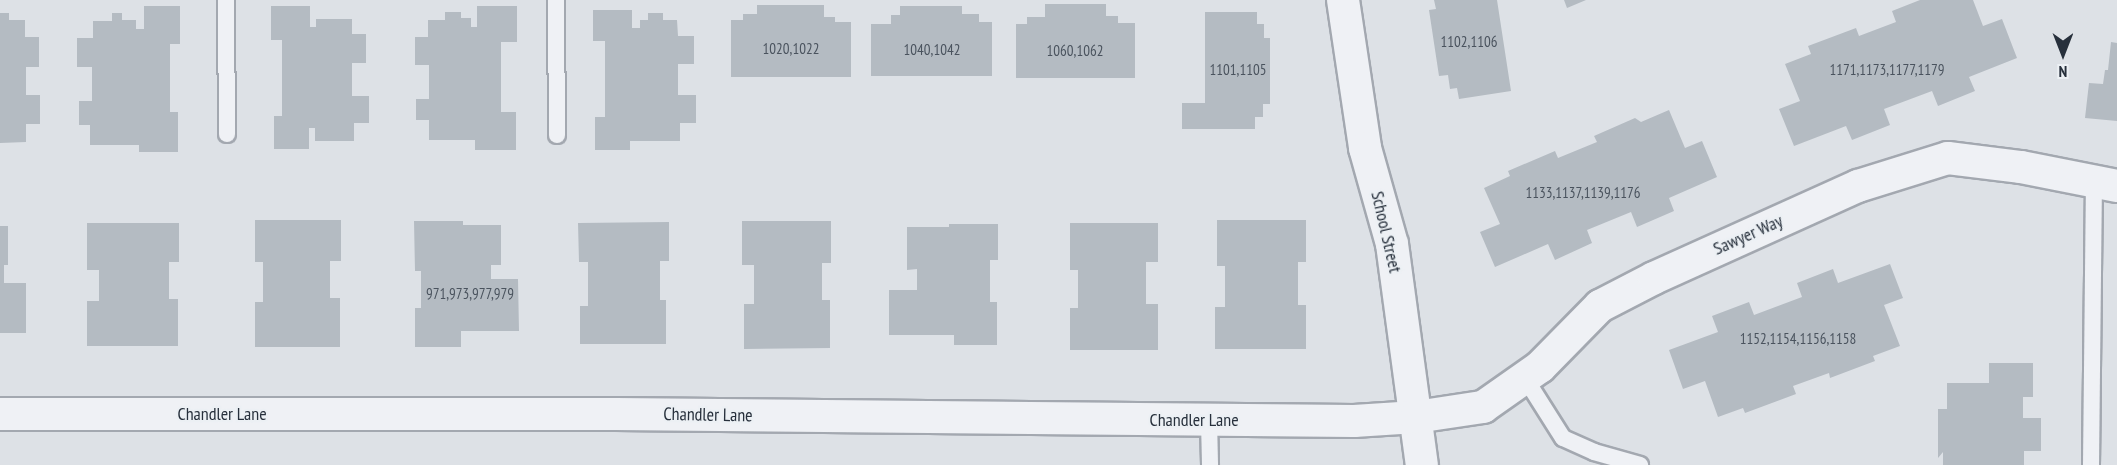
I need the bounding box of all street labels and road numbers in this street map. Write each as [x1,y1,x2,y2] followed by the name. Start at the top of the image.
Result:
[1366,189,1406,275] street label: School Street
[1710,210,1786,260] street label: Sawyer Way
[177,403,267,425] street label: Chandler Lane
[663,403,753,427] street label: Chandler Lane
[1149,409,1239,431] street label: Chandler Lane

